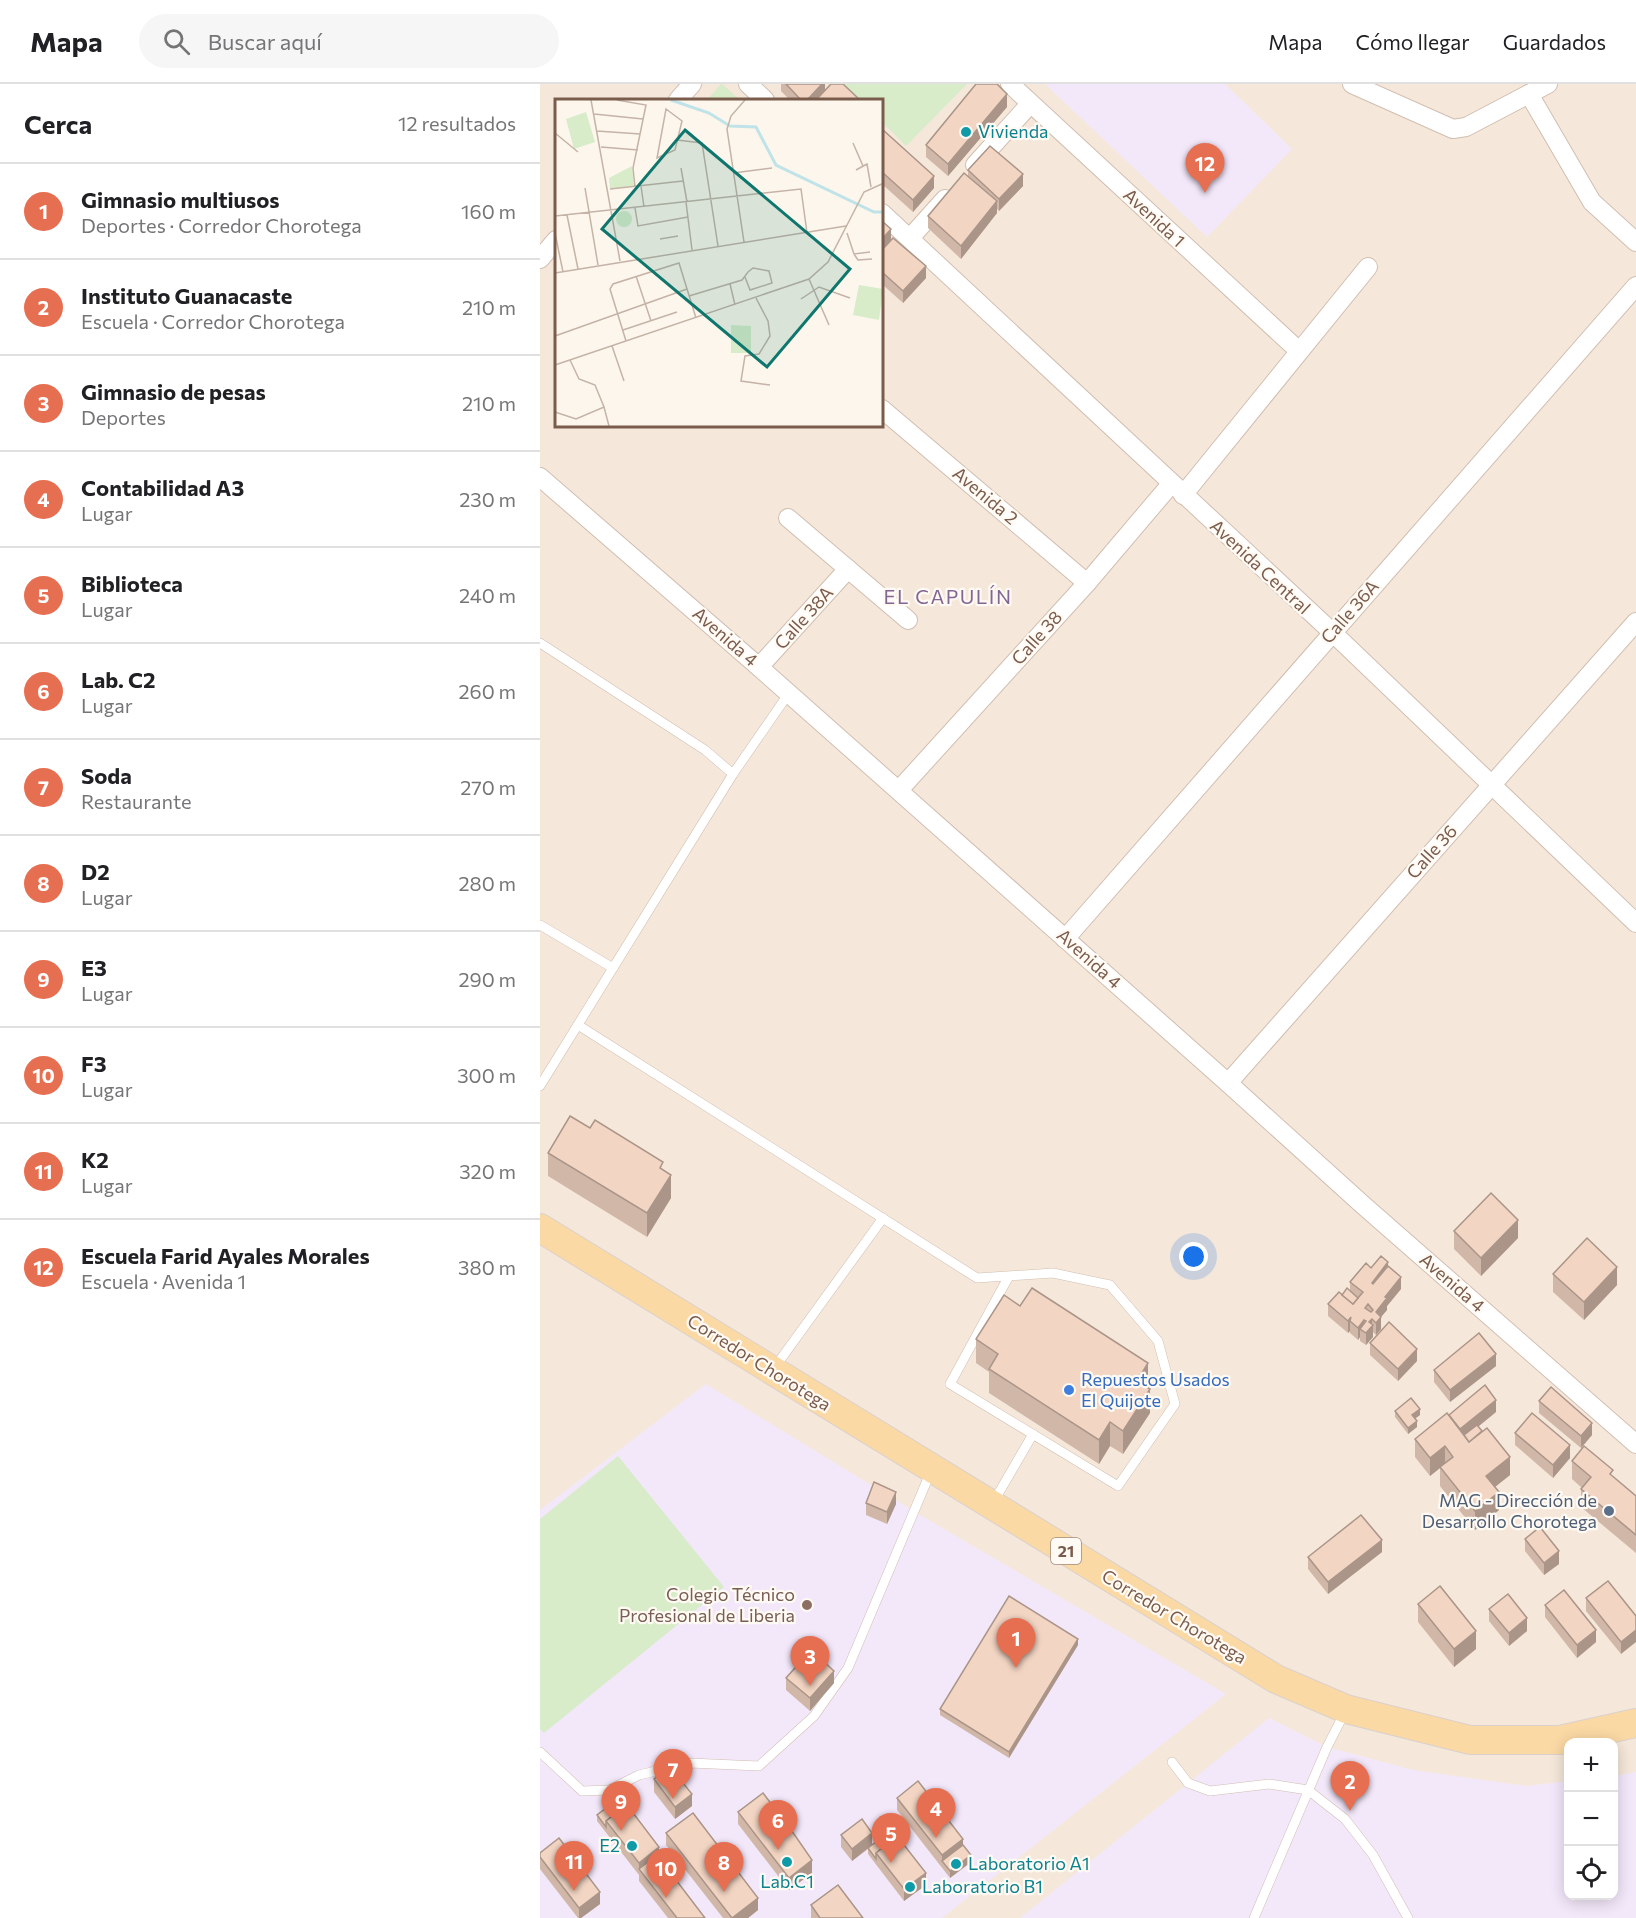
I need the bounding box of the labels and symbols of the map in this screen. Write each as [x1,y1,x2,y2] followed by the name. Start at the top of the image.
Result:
[555,99,884,428] inset map
[978,120,1048,142] place label: Vivienda
[959,125,973,139] marker: Vivienda
[1186,144,1224,193] pin: 12
[1119,183,1190,251] street label: Avenida 1
[949,462,1023,529] street label: Avenida 2
[1206,514,1315,618] street label: Avenida Central
[1316,575,1383,648] street label: Calle 36A
[769,581,837,653] street label: Calle 38A
[884,584,1012,608] district label: EL CAPULÍN
[689,602,763,671] street label: Avenida 4
[1006,606,1066,669] street label: Calle 38
[1401,820,1461,883] street label: Calle 36
[1053,924,1127,993] street label: Avenida 4
[1179,1242,1208,1271] your location
[1416,1248,1490,1317] street label: Avenida 4
[684,1309,835,1415] street label: Corredor Chorotega
[1081,1368,1230,1411] place label: Repuestos Usados El Quijote
[1062,1383,1076,1397] marker: Repuestos Usados El Quijote
[1422,1489,1597,1532] place label: MAG - Dirección de Desarrollo Chorotega
[1602,1504,1616,1518] marker: MAG - Dirección de Desarrollo Chorotega
[1051,1538,1081,1564] road number: 21
[1098,1564,1251,1668] street label: Corredor Chorotega
[619,1583,795,1626] place label: Colegio Técnico Profesional de Liberia
[800,1598,814,1612] marker: Colegio Técnico Profesional de Liberia
[996,1618,1036,1668] pin: 1
[790,1636,830,1686] pin: 3
[654,1750,692,1799] pin: 7
[1330,1762,1370,1811] pin: 2
[602,1782,640,1831] pin: 9
[916,1788,956,1838] pin: 4
[758,1800,798,1850] pin: 6
[872,1814,910,1863] pin: 5
[599,1834,620,1856] place label: E2
[625,1839,639,1853] marker: E2
[555,1842,594,1891] pin: 11
[704,1842,744,1892] pin: 8
[646,1848,686,1898] pin: 10
[968,1852,1090,1874] place label: Laboratorio A1
[780,1855,794,1869] marker: Lab.C1
[949,1857,963,1871] marker: Laboratorio A1
[760,1870,814,1892] place label: Lab.C1
[922,1875,1043,1897] place label: Laboratorio B1
[903,1880,917,1894] marker: Laboratorio B1

